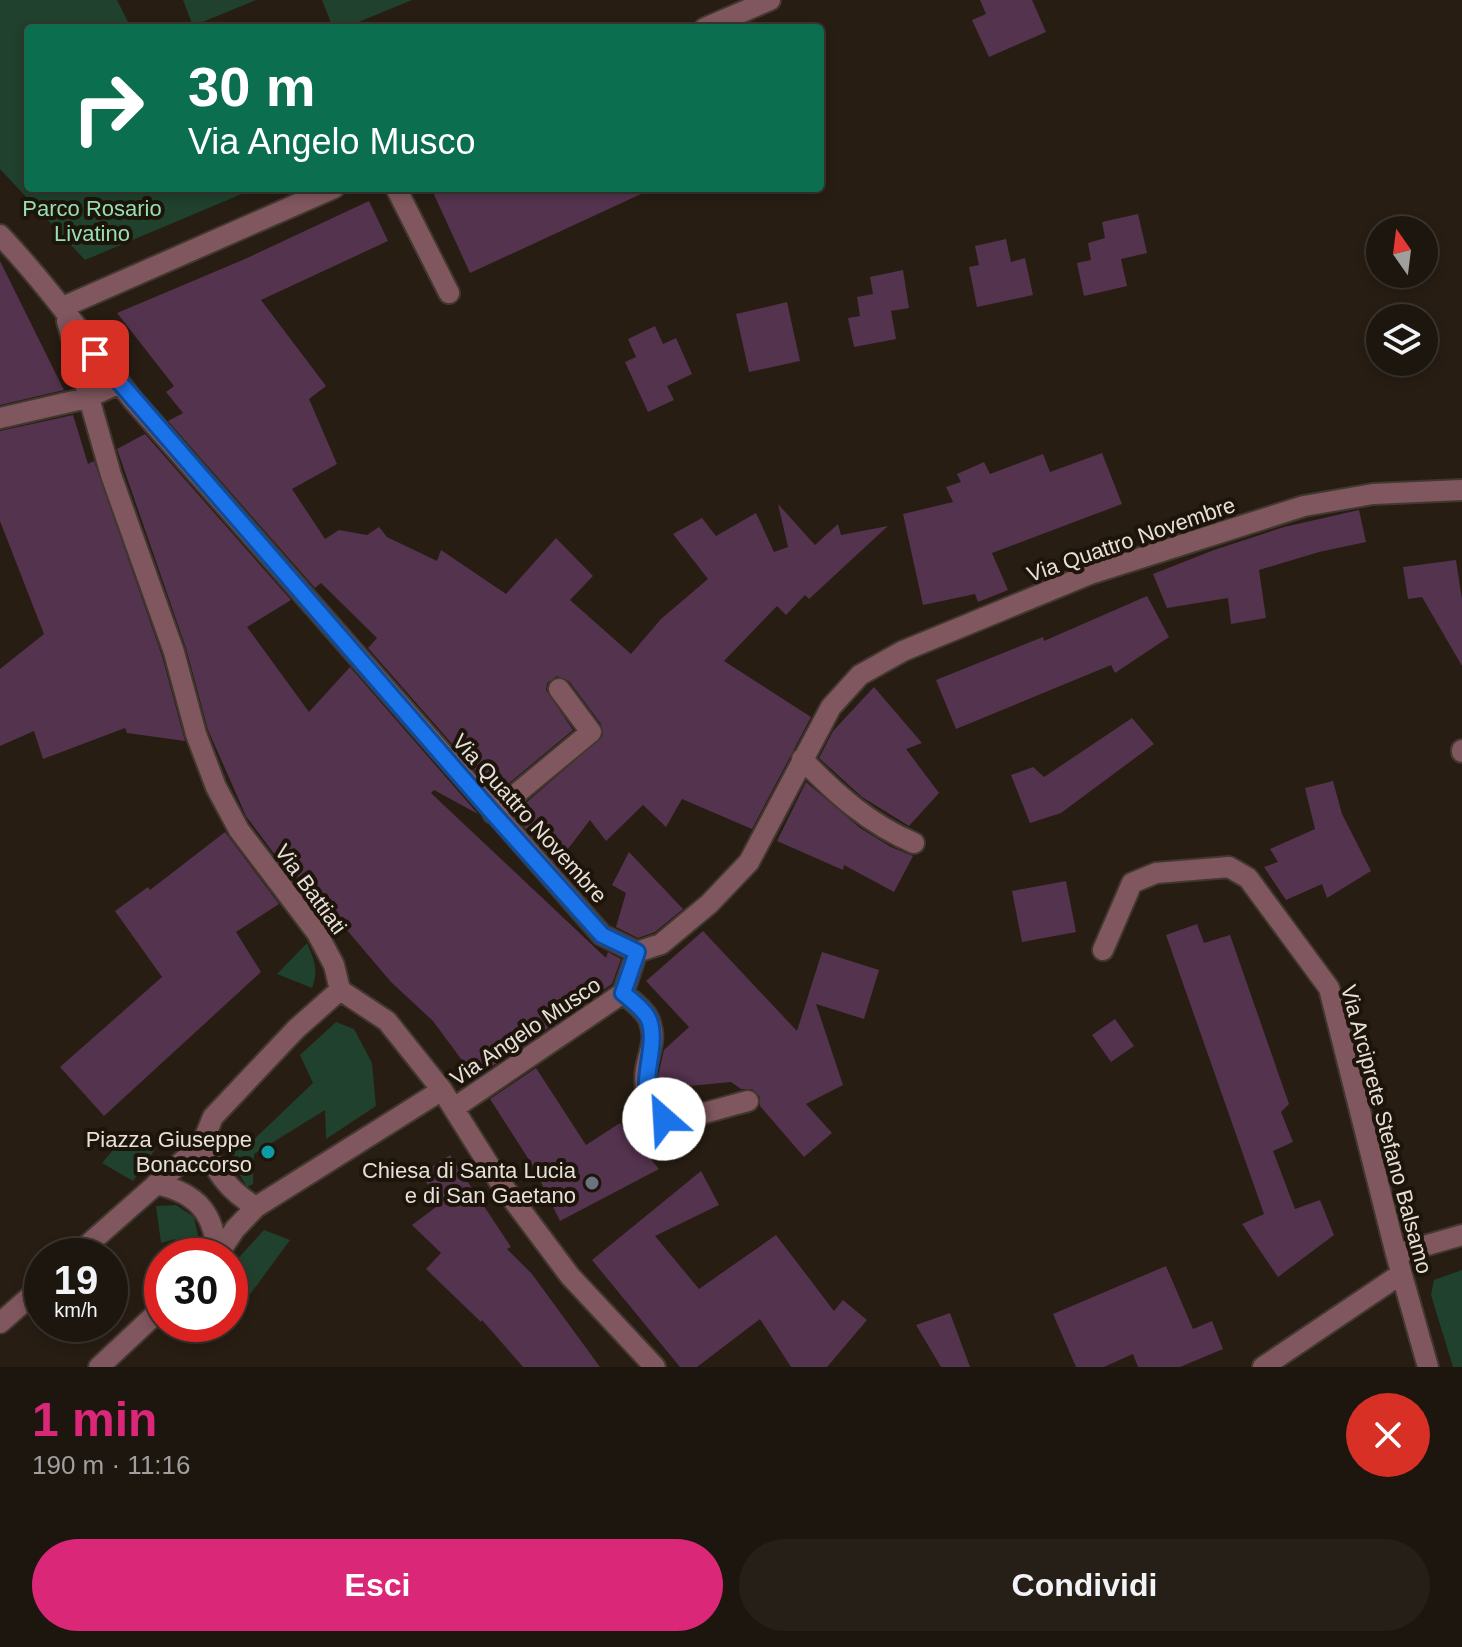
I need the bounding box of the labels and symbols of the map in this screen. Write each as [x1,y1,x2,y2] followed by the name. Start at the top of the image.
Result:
[22,196,162,246] park label: Parco Rosario Livatino
[1366,216,1438,288] north arrow
[61,320,129,388] pin
[1024,492,1239,587] street label: Via Quattro Novembre
[447,729,612,908] street label: Via Quattro Novembre
[270,840,352,939] street label: Via Battiati
[445,972,605,1091] street label: Via Angelo Musco
[1336,982,1437,1276] street label: Via Arciprete Stefano Balsamo
[622,1077,706,1161] position arrow
[86,1127,252,1177] place label: Piazza Giuseppe Bonaccorso
[259,1143,277,1161] marker: Piazza Giuseppe Bonaccorso
[362,1158,577,1208] place label: Chiesa di Santa Lucia e di San Gaetano
[583,1174,601,1192] marker: Chiesa di Santa Lucia e di San Gaetano
[144,1238,248,1342] speed limit sign: 30

